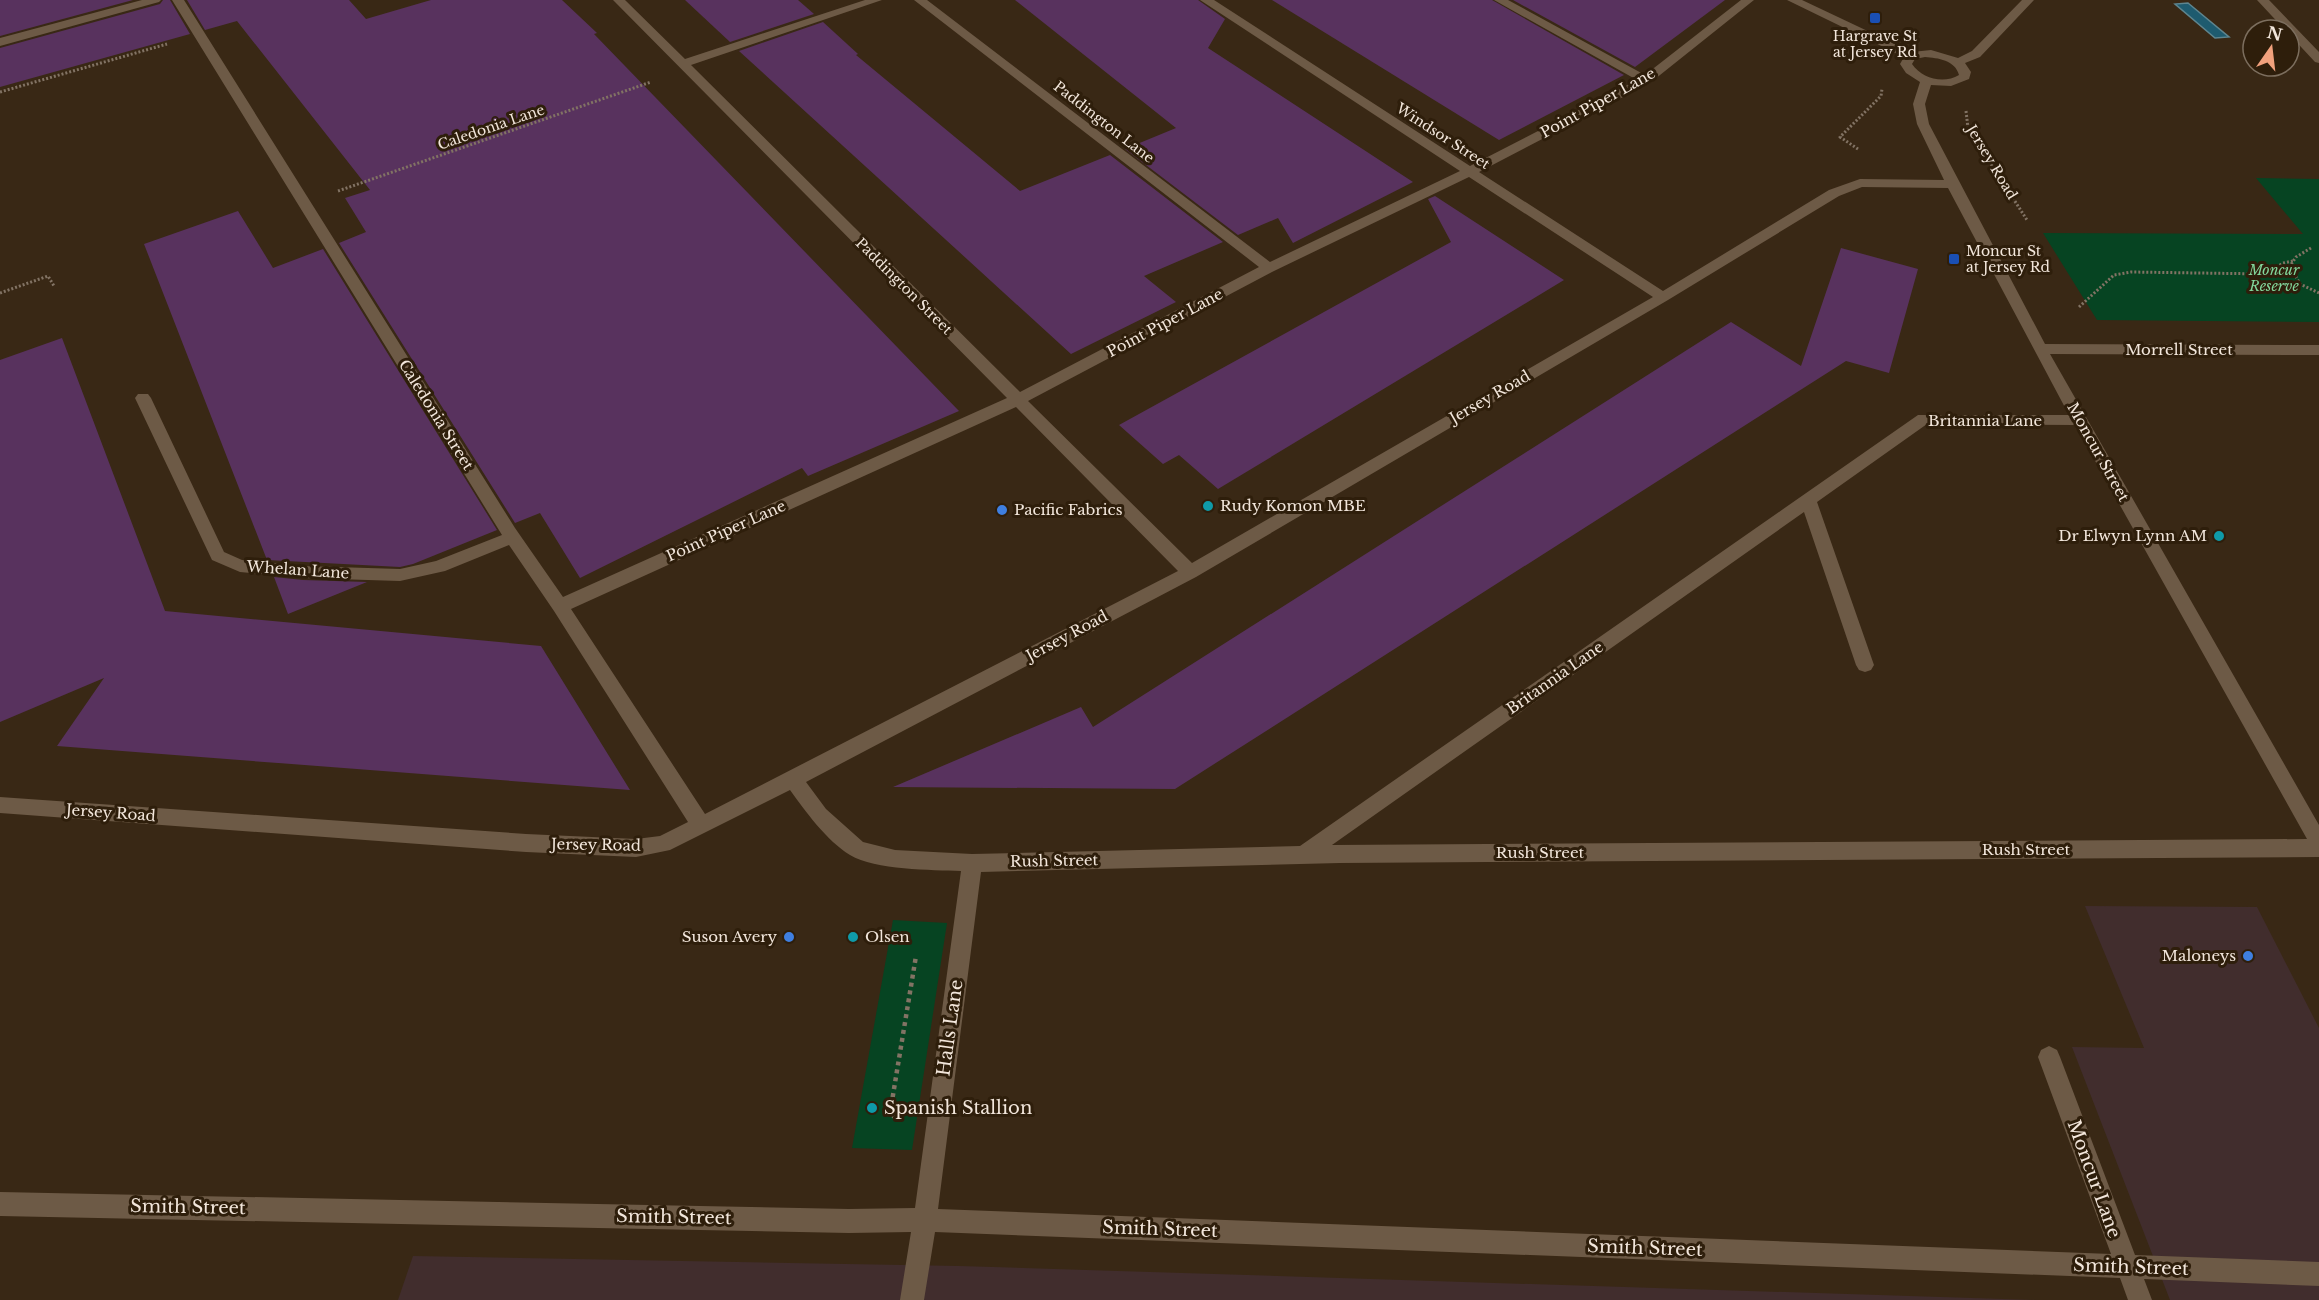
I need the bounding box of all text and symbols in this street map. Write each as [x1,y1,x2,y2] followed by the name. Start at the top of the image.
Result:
[1868,11,1882,25] marker: Hargrave St at Jersey Rd
[2241,18,2301,78] north arrow
[2265,22,2284,45] text: N
[1833,27,1918,61] place label: Hargrave St at Jersey Rd
[1537,63,1659,142] street label: Point Piper Lane
[1050,77,1158,167] street label: Paddington Lane
[1392,98,1494,173] street label: Windsor Street
[435,100,547,154] street label: Caledonia Lane
[1962,120,2022,203] street label: Jersey Road
[852,234,957,339] street label: Paddington Street
[1966,242,2051,276] place label: Moncur St at Jersey Rd
[1947,252,1961,266] marker: Moncur St at Jersey Rd
[2248,261,2300,295] park label: Moncur Reserve
[1104,284,1226,361] street label: Point Piper Lane
[2125,340,2233,359] street label: Morrell Street
[395,356,478,474] street label: Caledonia Street
[1444,366,1533,428] street label: Jersey Road
[2063,399,2134,505] street label: Moncur Street
[1928,411,2042,430] street label: Britannia Lane
[663,496,788,565] street label: Point Piper Lane
[1220,496,1366,515] place label: Rudy Komon MBE
[1201,499,1215,513] marker: Rudy Komon MBE
[1014,500,1123,519] place label: Pacific Fabrics
[995,503,1009,517] marker: Pacific Fabrics
[2058,526,2207,545] place label: Dr Elwyn Lynn AM
[2212,529,2226,543] marker: Dr Elwyn Lynn AM
[245,556,350,583] street label: Whelan Lane
[1021,606,1111,666] street label: Jersey Road
[1503,637,1607,718] street label: Britannia Lane
[64,800,157,825] street label: Jersey Road
[549,834,641,855] street label: Jersey Road
[1982,840,2071,859] street label: Rush Street
[1496,843,1585,862] street label: Rush Street
[1010,850,1099,871] street label: Rush Street
[682,927,777,946] place label: Suson Avery
[865,927,910,946] place label: Olsen
[782,930,796,944] marker: Suson Avery
[846,930,860,944] marker: Olsen
[2162,946,2236,965] place label: Maloneys
[2241,949,2255,963] marker: Maloneys
[932,978,968,1078] street label: Halls Lane
[884,1097,1032,1119] place label: Spanish Stallion
[865,1101,879,1115] marker: Spanish Stallion
[2062,1117,2126,1241] street label: Moncur Lane
[130,1195,246,1219] street label: Smith Street
[616,1205,732,1229] street label: Smith Street
[1102,1216,1218,1242] street label: Smith Street
[1587,1235,1703,1261] street label: Smith Street
[2073,1254,2189,1280] street label: Smith Street

